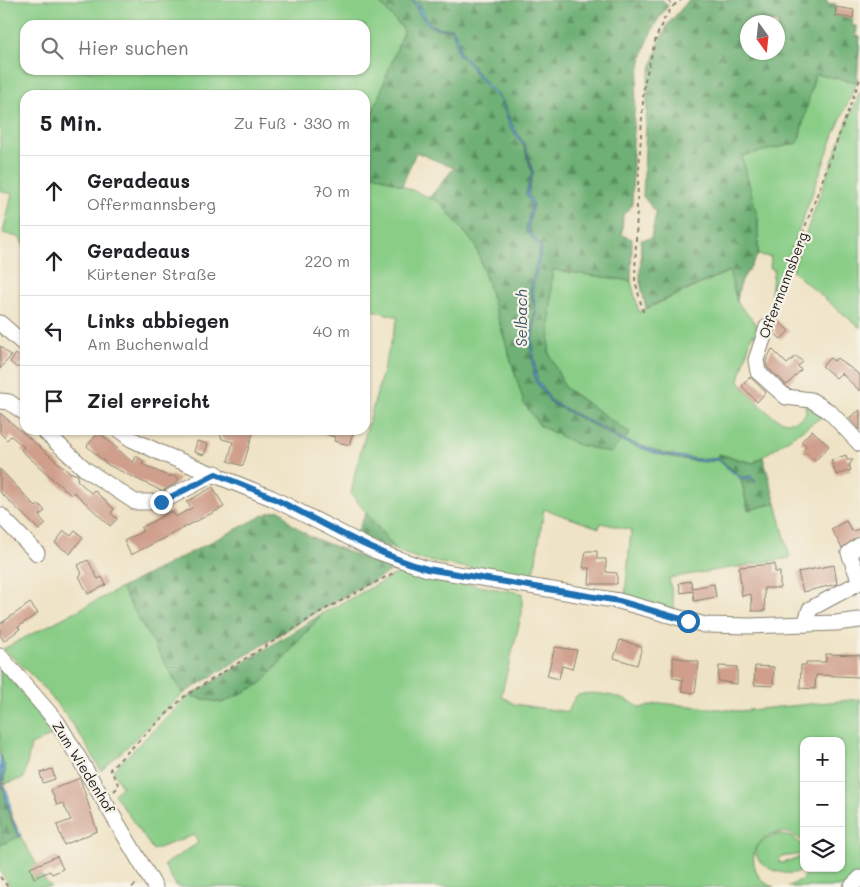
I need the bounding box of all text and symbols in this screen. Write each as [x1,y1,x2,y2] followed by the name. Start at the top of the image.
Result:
[740,15,785,60] north arrow
[20,20,370,75] search box
[38,34,66,62] icon: search
[78,35,189,60] text: Hier suchen
[40,109,102,136] text: 5 Min.
[234,112,350,133] text: Zu Fuß · 330 m
[87,168,190,193] text: Geradeaus
[40,177,68,205] icon: ahead
[313,180,350,201] text: 70 m
[87,193,216,214] text: Offermannsberg
[754,229,812,341] street label: Offermannsberg
[87,238,190,263] text: Geradeaus
[40,247,68,275] icon: ahead
[304,250,350,271] text: 220 m
[87,263,216,284] text: Kürtener Straße
[511,289,531,347] water label: Selbach
[87,308,229,333] text: Links abbiegen
[40,317,68,345] icon: left
[313,320,350,341] text: 40 m
[87,333,208,354] text: Am Buchenwald
[40,387,68,415] icon: arrive
[87,388,210,413] text: Ziel erreicht
[150,491,173,514] route end
[677,610,700,633] route start
[48,717,120,817] street label: Zum Wiedenhof
[800,737,845,872] map controls
[800,737,845,782] button: +
[800,782,845,827] button: −
[800,827,845,872] button: layers

